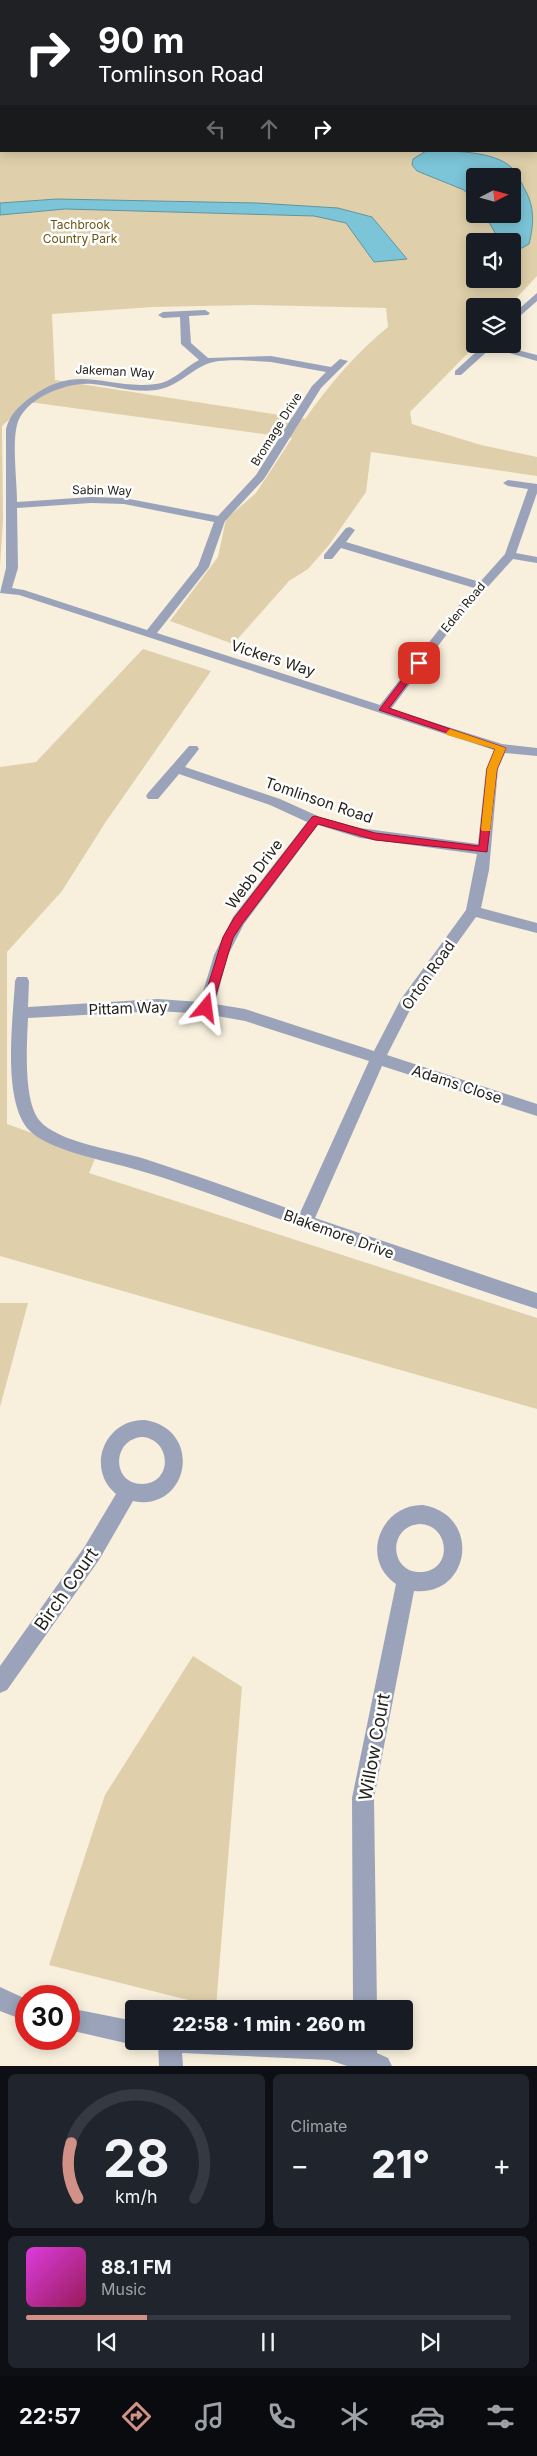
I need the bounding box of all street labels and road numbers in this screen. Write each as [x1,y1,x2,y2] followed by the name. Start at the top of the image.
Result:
[75,361,155,381] street label: Jakeman Way
[247,389,305,469] street label: Bromage Drive
[72,482,132,498] street label: Sabin Way
[438,579,488,635] street label: Eden Road
[228,635,318,681] street label: Vickers Way
[263,773,375,827] street label: Tomlinson Road
[222,835,286,913] street label: Webb Drive
[397,937,459,1013] street label: Orton Road
[88,997,168,1019] street label: Pittam Way
[410,1061,504,1107] street label: Adams Close
[281,1205,397,1263] street label: Blakemore Drive
[30,1544,102,1634] street label: Birch Court
[354,1692,394,1802] street label: Willow Court

